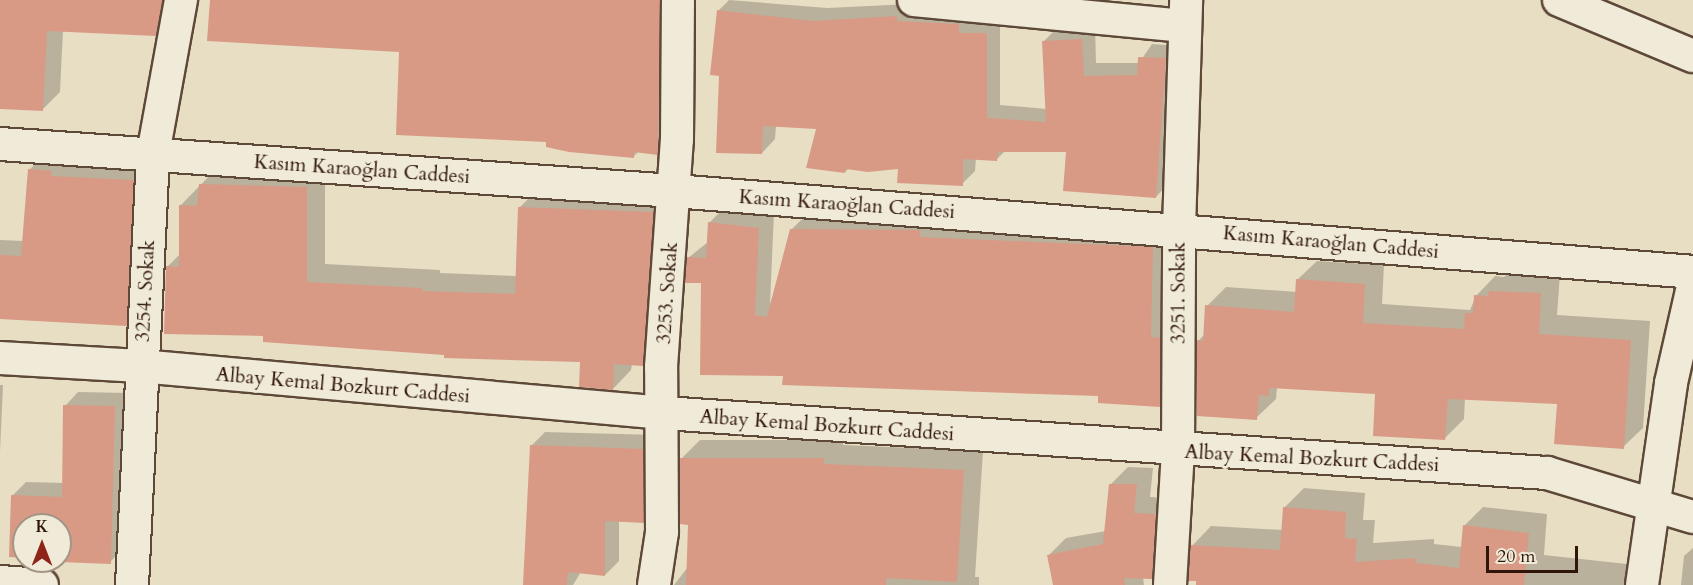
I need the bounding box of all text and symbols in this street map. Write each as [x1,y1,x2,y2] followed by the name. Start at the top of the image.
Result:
[253,149,471,189] street label: Kasım Karaoğlan Caddesi
[738,184,956,224] street label: Kasım Karaoğlan Caddesi
[1222,221,1440,263] street label: Kasım Karaoğlan Caddesi
[130,239,160,343] street label: 3254. Sokak
[651,241,683,345] street label: 3253. Sokak
[1166,242,1190,344] street label: 3251. Sokak
[215,362,471,408] street label: Albay Kemal Bozkurt Caddesi
[699,404,955,446] street label: Albay Kemal Bozkurt Caddesi
[1184,439,1440,477] street label: Albay Kemal Bozkurt Caddesi
[12,513,72,573] north arrow
[36,516,48,538] text: K
[1489,534,1580,572] scale bar
[1497,544,1536,569] text: 20 m

